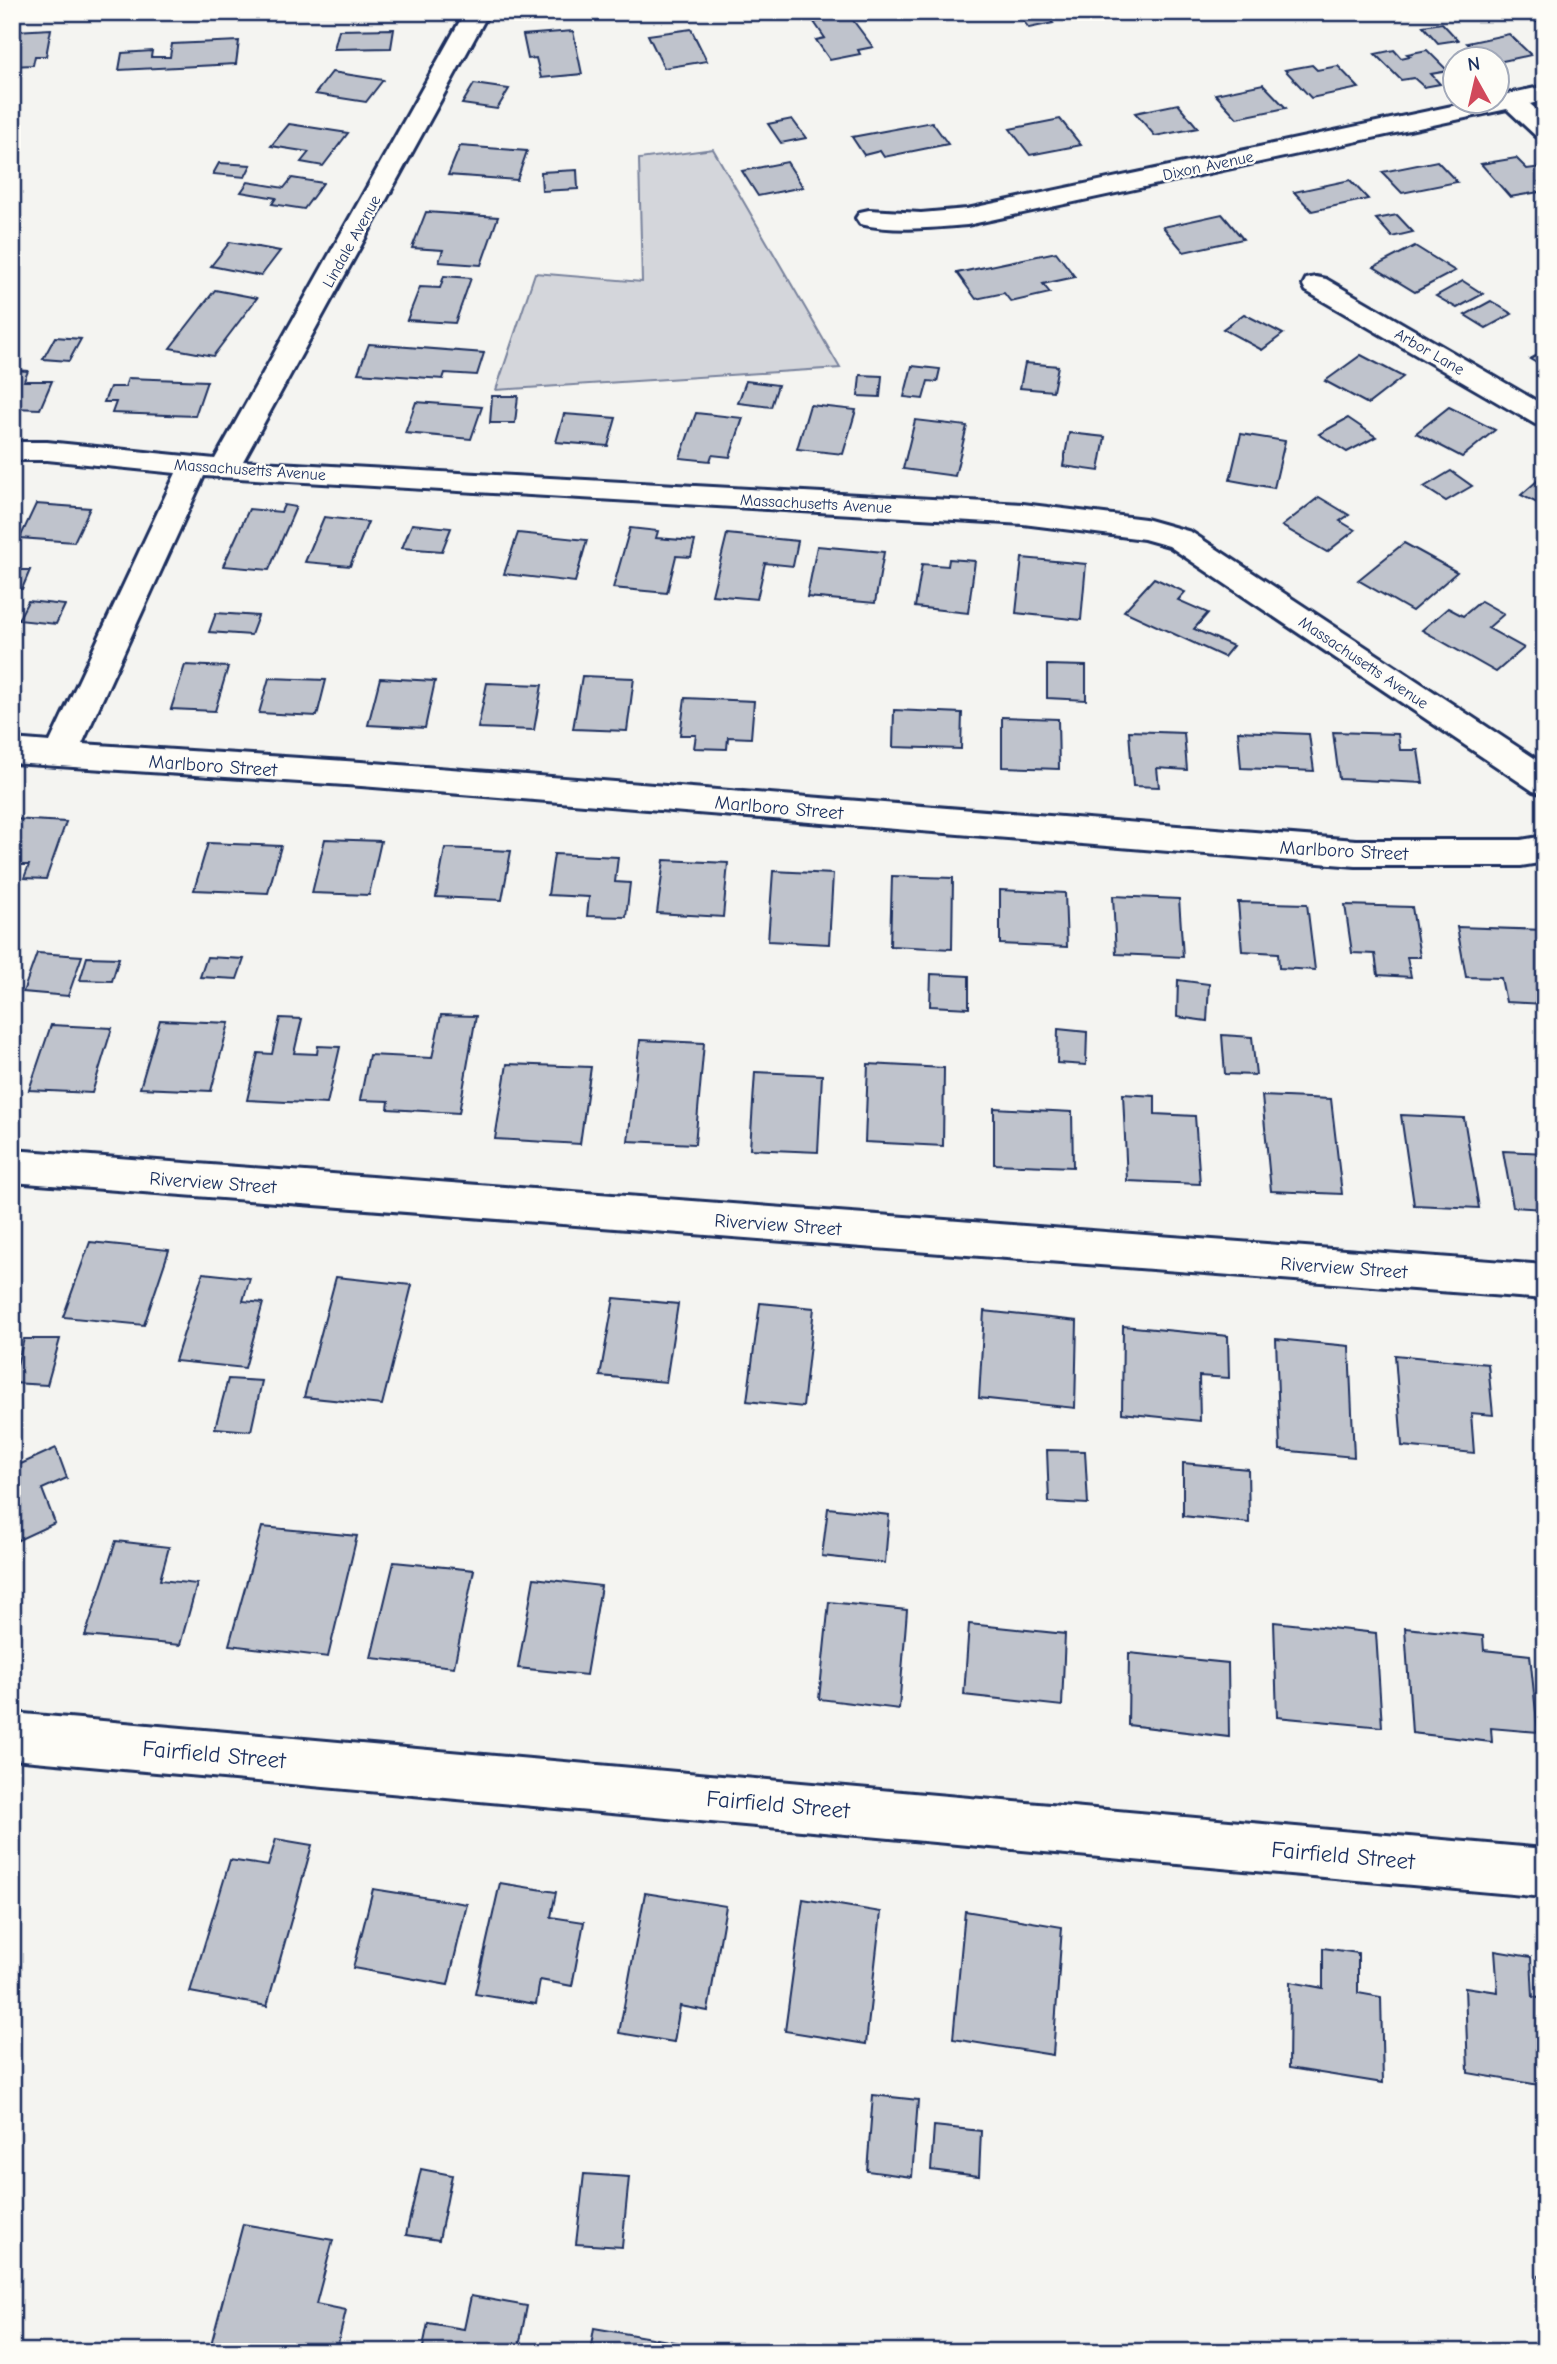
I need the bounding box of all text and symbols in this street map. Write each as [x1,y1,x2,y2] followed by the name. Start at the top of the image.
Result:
[1442,46,1512,116] north arrow
[1466,52,1481,76] text: N
[1161,148,1255,184] street label: Dixon Avenue
[319,192,385,291] street label: Lindale Avenue
[1392,325,1467,379] street label: Arbor Lane
[173,456,326,484] street label: Massachusetts Avenue
[740,491,892,517] street label: Massachusetts Avenue
[1295,613,1432,713] street label: Massachusetts Avenue
[148,751,279,782] street label: Marlboro Street
[714,791,845,825] street label: Marlboro Street
[1279,837,1409,865] street label: Marlboro Street
[149,1168,278,1198] street label: Riverview Street
[714,1210,843,1240] street label: Riverview Street
[1280,1253,1409,1283] street label: Riverview Street
[141,1735,288,1774] street label: Fairfield Street
[705,1785,852,1824] street label: Fairfield Street
[1270,1836,1417,1875] street label: Fairfield Street

